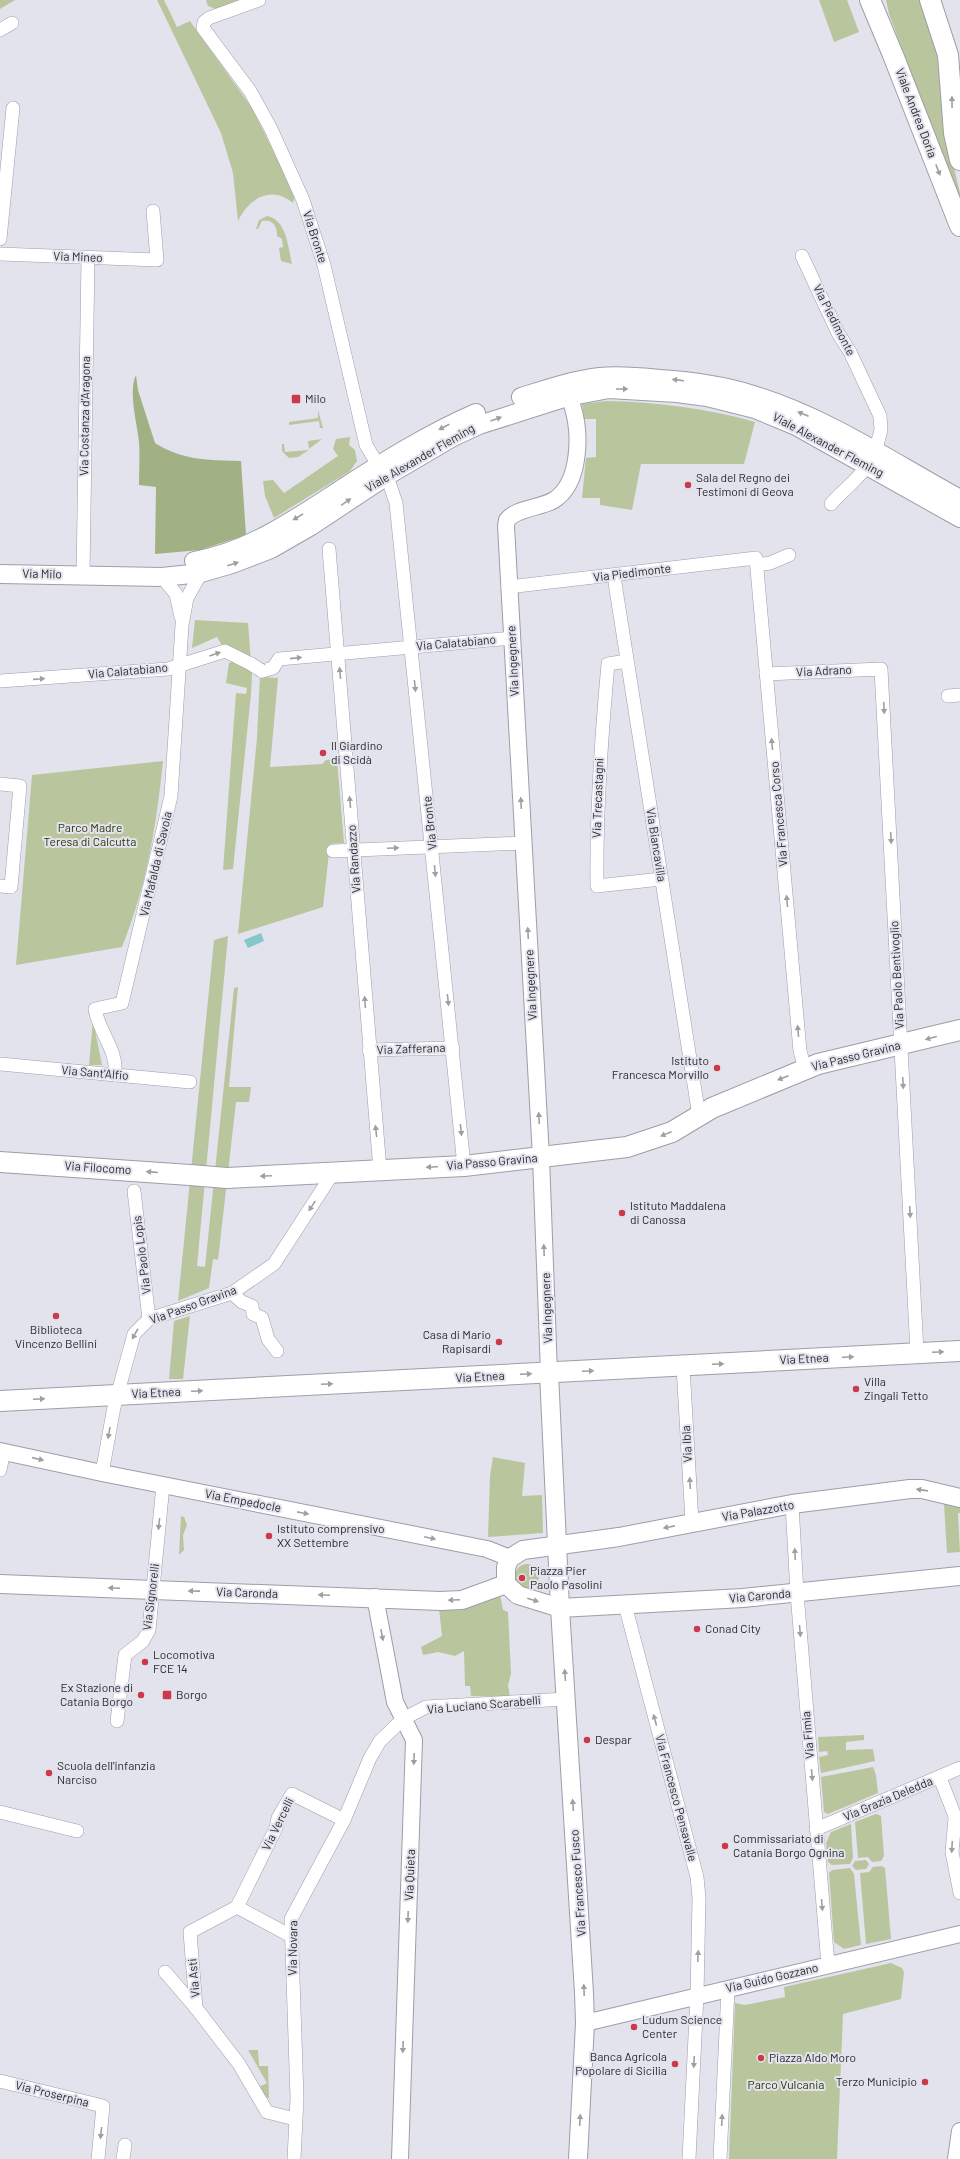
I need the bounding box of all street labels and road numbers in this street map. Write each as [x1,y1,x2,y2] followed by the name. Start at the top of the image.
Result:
[893,66,940,159] street label: Viale Andrea Doria
[301,209,331,265] street label: Via Bronte
[53,248,103,264] street label: Via Mineo
[811,282,859,358] street label: Via Piedimonte
[76,356,92,476] street label: Via Costanza d'Aragona
[770,409,886,479] street label: Viale Alexander Fleming
[362,420,477,494] street label: Viale Alexander Fleming
[592,560,672,584] street label: Via Piedimonte
[22,566,62,580] street label: Via Milo
[503,625,521,697] street label: Via Ingegnere
[415,632,496,652] street label: Via Calatabiano
[87,660,168,680] street label: Via Calatabiano
[796,662,852,678] street label: Via Adrano
[589,758,605,838] street label: Via Trecastagni
[766,761,790,867] street label: Via Francesca Corso
[419,795,439,851] street label: Via Bronte
[644,807,670,883] street label: Via Biancavilla
[136,810,174,918] street label: Via Mafalda di Savoia
[344,824,362,894] street label: Via Randazzo
[886,920,906,1030] street label: Via Paolo Bentivoglio
[521,949,539,1021] street label: Via Ingegnere
[810,1037,902,1073] street label: Via Passo Gravina
[376,1040,446,1056] street label: Via Zafferana
[61,1062,129,1082] street label: Via Sant'Alfio
[446,1150,538,1172] street label: Via Passo Gravina
[64,1158,132,1176] street label: Via Filocomo
[129,1215,153,1295] street label: Via Paolo Lopis
[538,1272,554,1344] street label: Via Ingegnere
[147,1282,238,1326] street label: Via Passo Gravina
[779,1350,829,1366] street label: Via Etnea
[455,1368,505,1384] street label: Via Etnea
[131,1384,181,1400] street label: Via Etnea
[678,1425,694,1463] street label: Via Ibla
[204,1486,282,1514] street label: Via Empedocle
[721,1497,795,1523] street label: Via Palazzotto
[139,1563,161,1631] street label: Via Signorelli
[216,1584,278,1600] street label: Via Caronda
[728,1585,791,1605] street label: Via Caronda
[427,1692,541,1716] street label: Via Luciano Scarabelli
[798,1711,816,1759] street label: Via Fimia
[653,1733,701,1863] street label: Via Francesco Pensavalle
[841,1773,934,1823] street label: Via Grazia Deledda
[258,1795,296,1852] street label: Via Vercelli
[566,1829,588,1937] street label: Via Francesco Fusco
[401,1849,417,1901] street label: Via Quieta
[285,1920,299,1976] street label: Via Novara
[184,1958,202,1998] street label: Via Asti
[724,1960,819,1994] street label: Via Guido Gozzano
[14,2077,91,2109] street label: Via Proserpina

